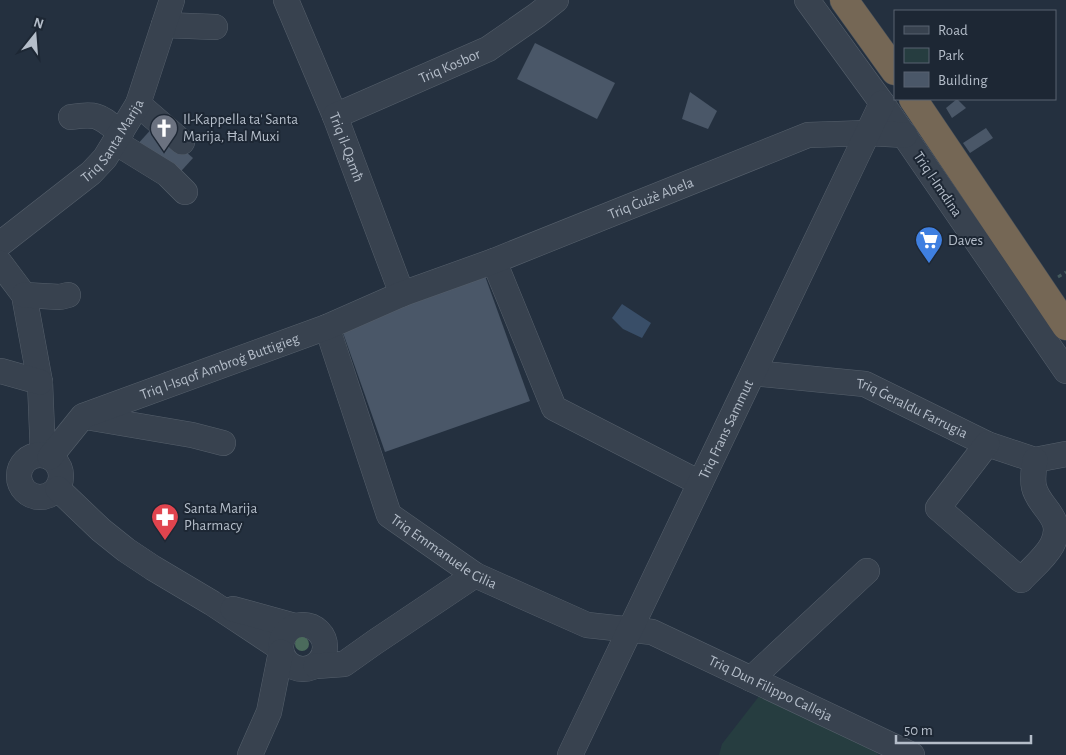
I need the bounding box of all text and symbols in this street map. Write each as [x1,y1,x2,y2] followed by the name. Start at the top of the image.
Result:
[10,10,60,60] north arrow
[894,10,1056,100] legend
[32,15,45,32] text: N
[938,23,968,38] text: Road
[417,46,483,86] street label: Triq Kosbor
[938,48,964,63] text: Park
[938,73,988,88] text: Building
[78,98,147,186] street label: Triq Santa Marija
[326,110,366,184] street label: Triq il-Qamħ
[183,112,298,144] place label: Il-Kappella ta' Santa Marija, Ħal Muxi
[149,113,179,152] church icon: Il-Kappella ta' Santa Marija, Ħal Muxi
[910,149,965,220] street label: Triq l-Imdina
[606,175,696,222] street label: Triq Ġużè Abela
[914,225,944,264] supermarket icon: Daves
[948,233,983,248] place label: Daves
[138,331,302,402] street label: Triq l-Isqof Ambroġ Buttigieg
[856,376,970,441] street label: Triq Ġeraldu Farrugia
[696,377,756,482] street label: Triq Frans Sammut
[184,501,257,533] place label: Santa Marija Pharmacy
[150,502,180,541] pharmacy icon: Santa Marija Pharmacy
[388,512,499,592] street label: Triq Emmanuele Cilia
[706,653,835,724] street label: Triq Dun Filippo Calleja
[896,712,1031,744] scale bar
[904,723,933,738] text: 50 m

